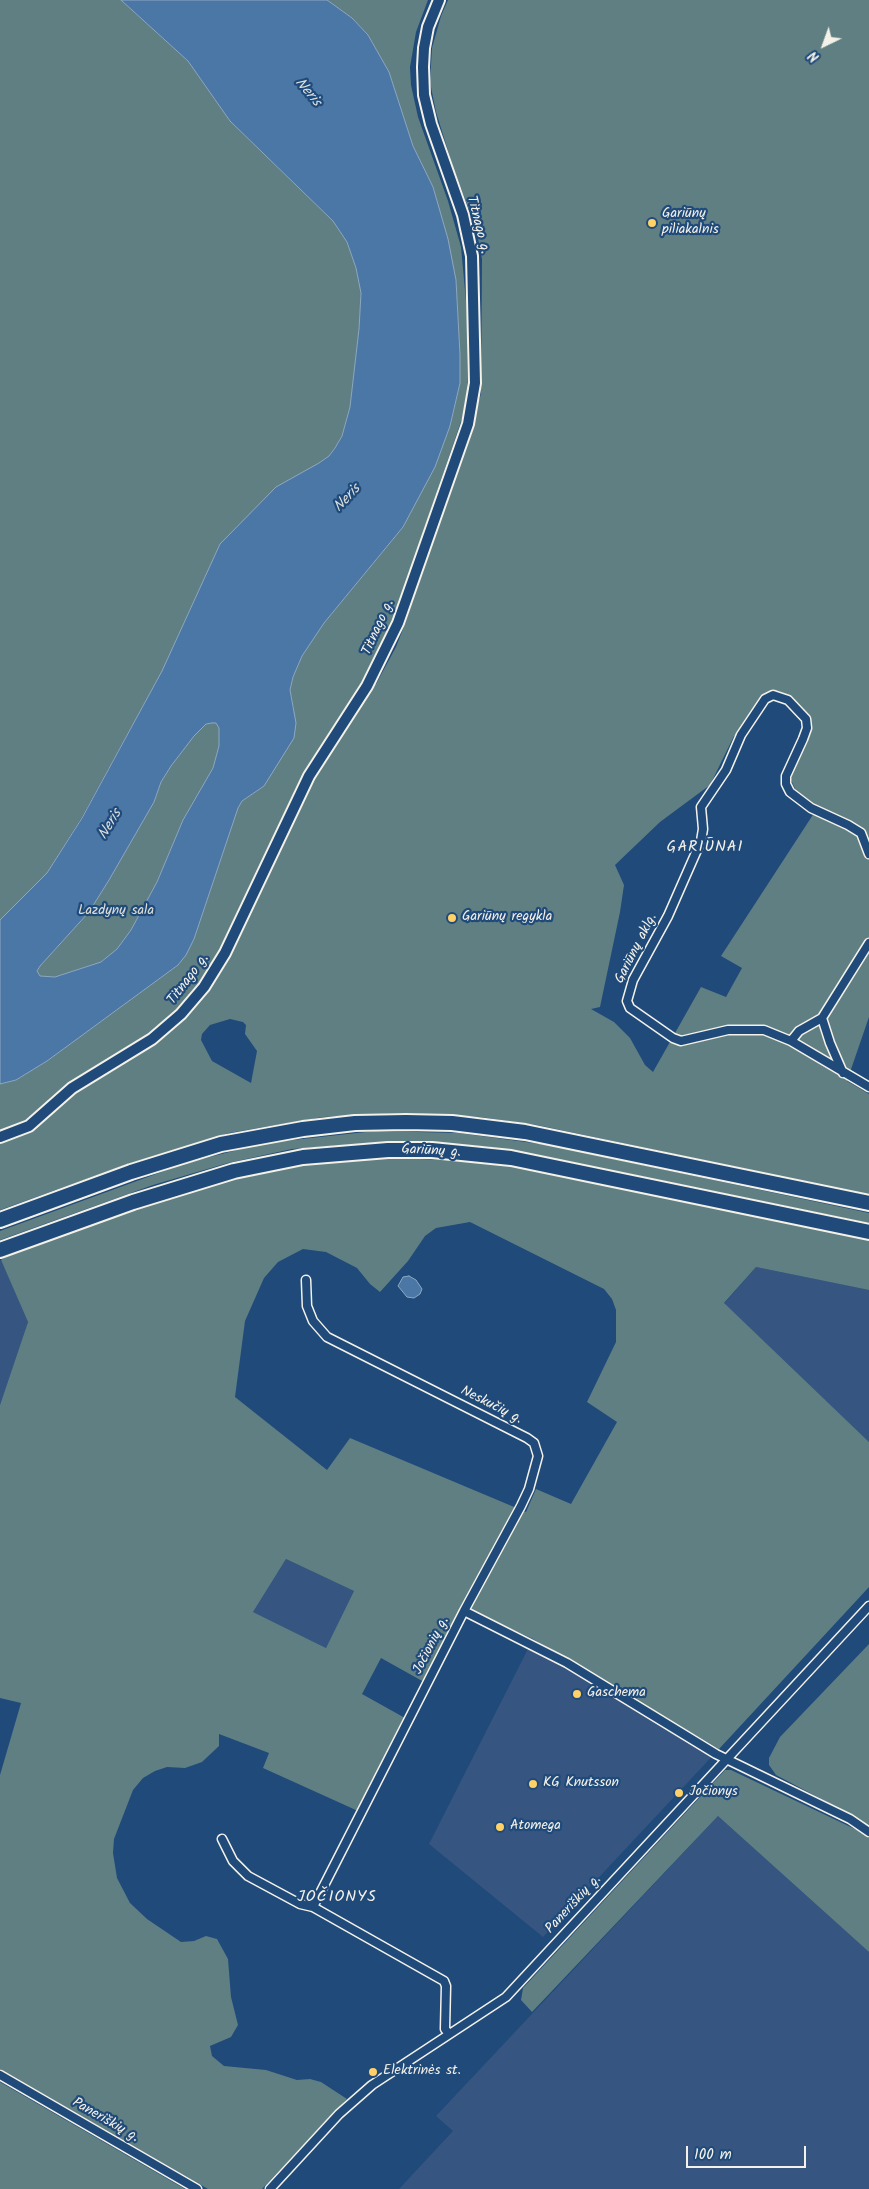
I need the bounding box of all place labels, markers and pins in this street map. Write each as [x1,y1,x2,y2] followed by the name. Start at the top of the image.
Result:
[662,207,719,240] place label: Gariūnų piliakalnis
[646,217,658,229] marker: Gariūnų piliakalnis
[462,910,552,926] place label: Gariūnų regykla
[446,912,458,924] marker: Gariūnų regykla
[587,1686,646,1702] place label: Gaschema
[571,1688,583,1700] marker: Gaschema
[543,1776,619,1792] place label: KG Knutsson
[527,1778,539,1790] marker: KG Knutsson
[689,1785,738,1801] place label: Jočionys
[673,1787,685,1799] marker: Jočionys
[510,1819,561,1835] place label: Atomega
[494,1821,506,1833] marker: Atomega
[383,2064,461,2080] place label: Elektrinės st.
[367,2066,379,2078] marker: Elektrinės st.

